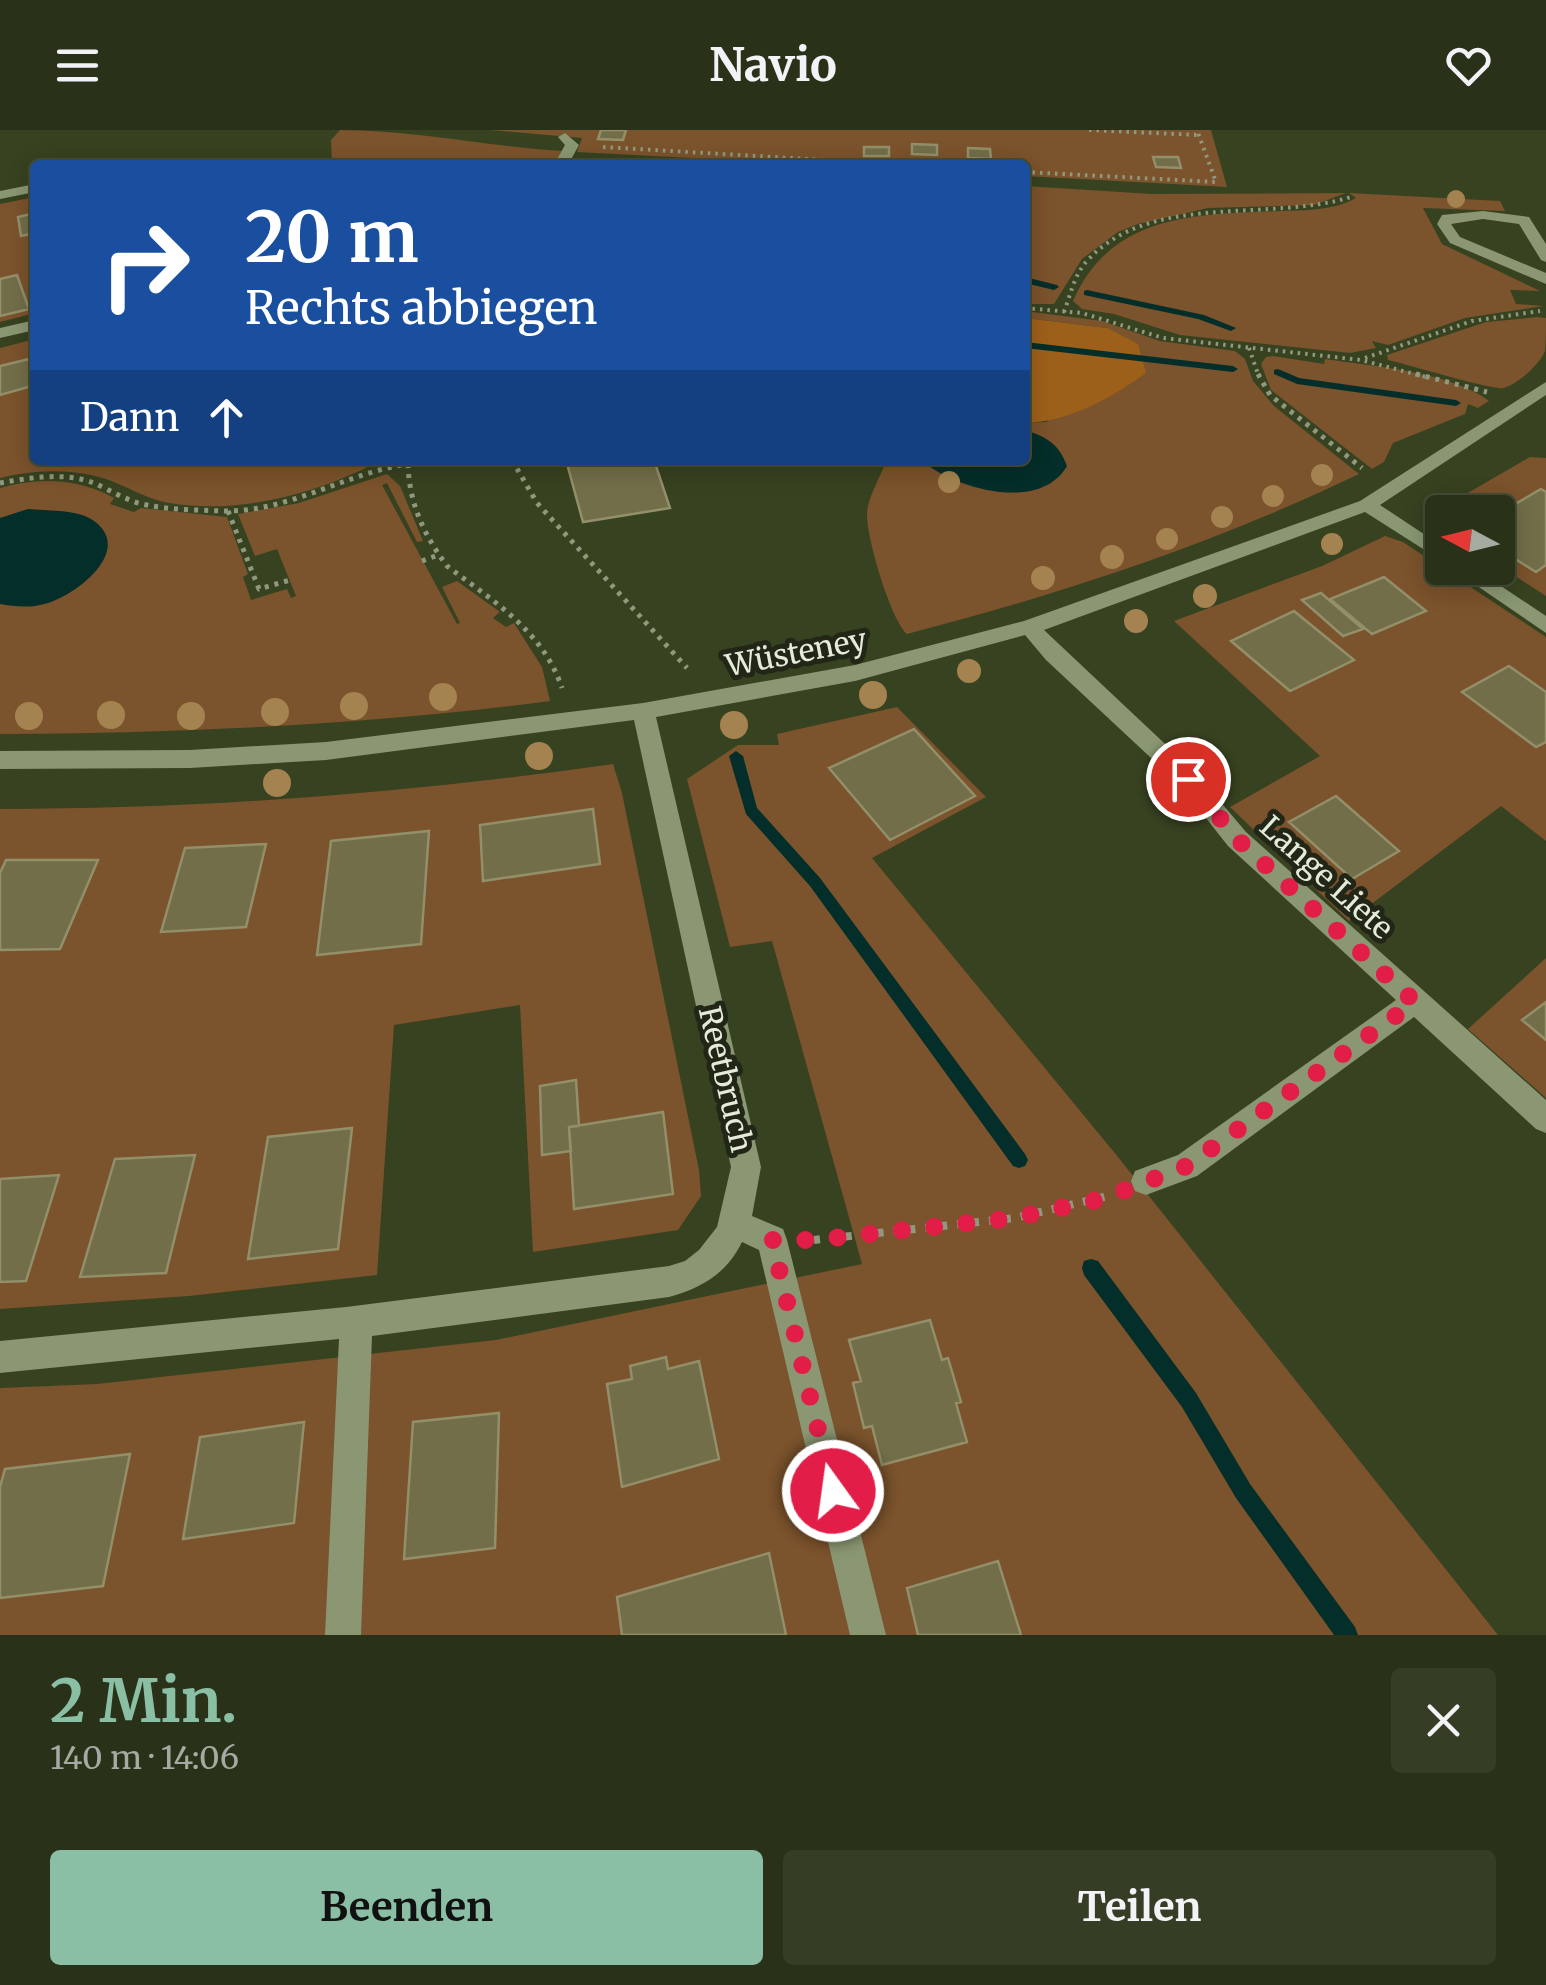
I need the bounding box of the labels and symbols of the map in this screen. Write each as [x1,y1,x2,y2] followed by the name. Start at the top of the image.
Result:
[1425,495,1515,585] north arrow
[721,620,870,684] street label: Wüsteney
[1146,737,1231,822] pin
[1252,807,1402,947] street label: Lange Liete
[691,1002,761,1156] street label: Reetbruch
[781,1439,885,1543] position arrow

